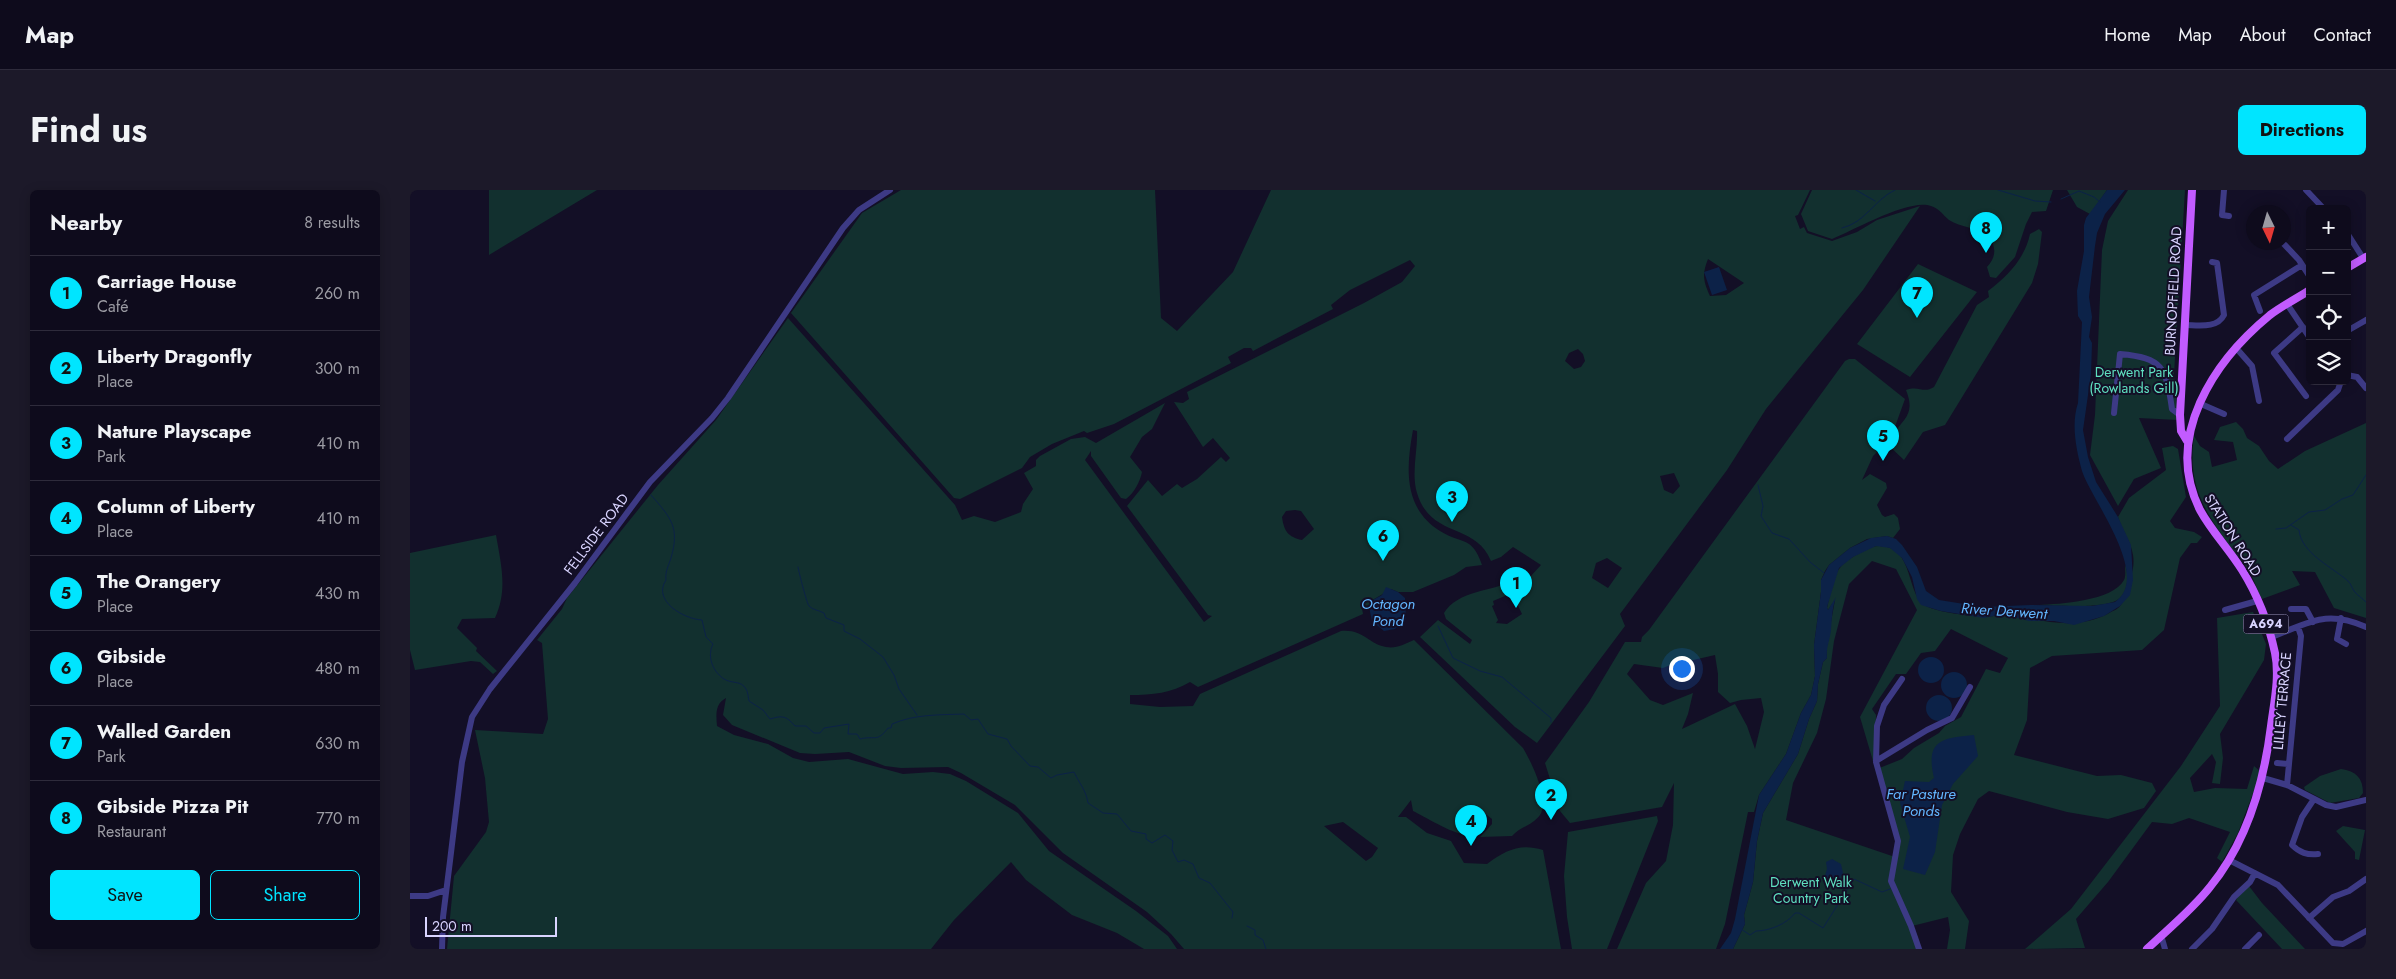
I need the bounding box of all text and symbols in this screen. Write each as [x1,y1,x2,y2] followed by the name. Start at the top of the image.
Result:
[25,17,74,52] text: Map
[2104,22,2150,48] text: Home
[2178,22,2212,48] text: Map
[2240,22,2285,48] text: About
[2313,22,2371,48] text: Contact
[30,105,147,155] text: Find us
[2238,105,2366,155] button: Directions
[2246,205,2291,250] north arrow
[2306,205,2351,385] map controls
[2306,205,2351,250] button: +
[50,208,122,238] text: Nearby
[304,211,360,234] text: 8 results
[1970,212,2002,253] pin: 8
[2160,226,2186,356] street label: BURNOPFIELD ROAD
[2306,250,2351,295] button: −
[97,268,236,295] text: Carriage House
[1901,277,1933,318] pin: 7
[62,282,70,305] text: 1
[315,282,360,305] text: 260 m
[97,295,128,318] text: Café
[2306,295,2351,340] button: locate
[2306,340,2351,385] button: layers
[97,343,252,370] text: Liberty Dragonfly
[61,357,71,380] text: 2
[315,357,360,380] text: 300 m
[2089,362,2179,398] park label: Derwent Park (Rowlands Gill)
[97,370,133,393] text: Place
[97,418,251,445] text: Nature Playscape
[1867,420,1899,461] pin: 5
[61,432,71,455] text: 3
[317,432,360,455] text: 410 m
[97,445,126,468] text: Park
[1436,481,1468,522] pin: 3
[559,489,633,579] street label: FELLSIDE ROAD
[2200,490,2266,580] street label: STATION ROAD
[97,493,255,520] text: Column of Liberty
[60,507,72,530] text: 4
[317,507,360,530] text: 410 m
[97,520,133,543] text: Place
[1367,520,1399,561] pin: 6
[1500,567,1532,608] pin: 1
[97,568,220,595] text: The Orangery
[61,582,71,605] text: 5
[315,582,360,605] text: 430 m
[1361,593,1415,632] water label: Octagon Pond
[97,595,133,618] text: Place
[1960,597,2049,625] water label: River Derwent
[2244,614,2288,634] road number: A694
[97,643,166,670] text: Gibside
[2268,651,2296,751] street label: LILLEY TERRACE
[1669,656,1695,682] your location
[61,657,71,680] text: 6
[315,657,360,680] text: 480 m
[97,670,133,693] text: Place
[97,718,231,745] text: Walled Garden
[61,732,71,755] text: 7
[315,732,360,755] text: 630 m
[97,745,126,768] text: Park
[1535,779,1567,820] pin: 2
[1886,783,1956,822] water label: Far Pasture Ponds
[97,793,248,820] text: Gibside Pizza Pit
[1455,805,1487,846] pin: 4
[61,807,71,830] text: 8
[316,807,360,830] text: 770 m
[97,820,166,843] text: Restaurant
[50,870,200,920] button: Save
[210,870,360,920] button: Share
[1770,872,1853,908] park label: Derwent Walk Country Park
[425,914,558,937] scale bar
[432,916,472,936] text: 200 m

